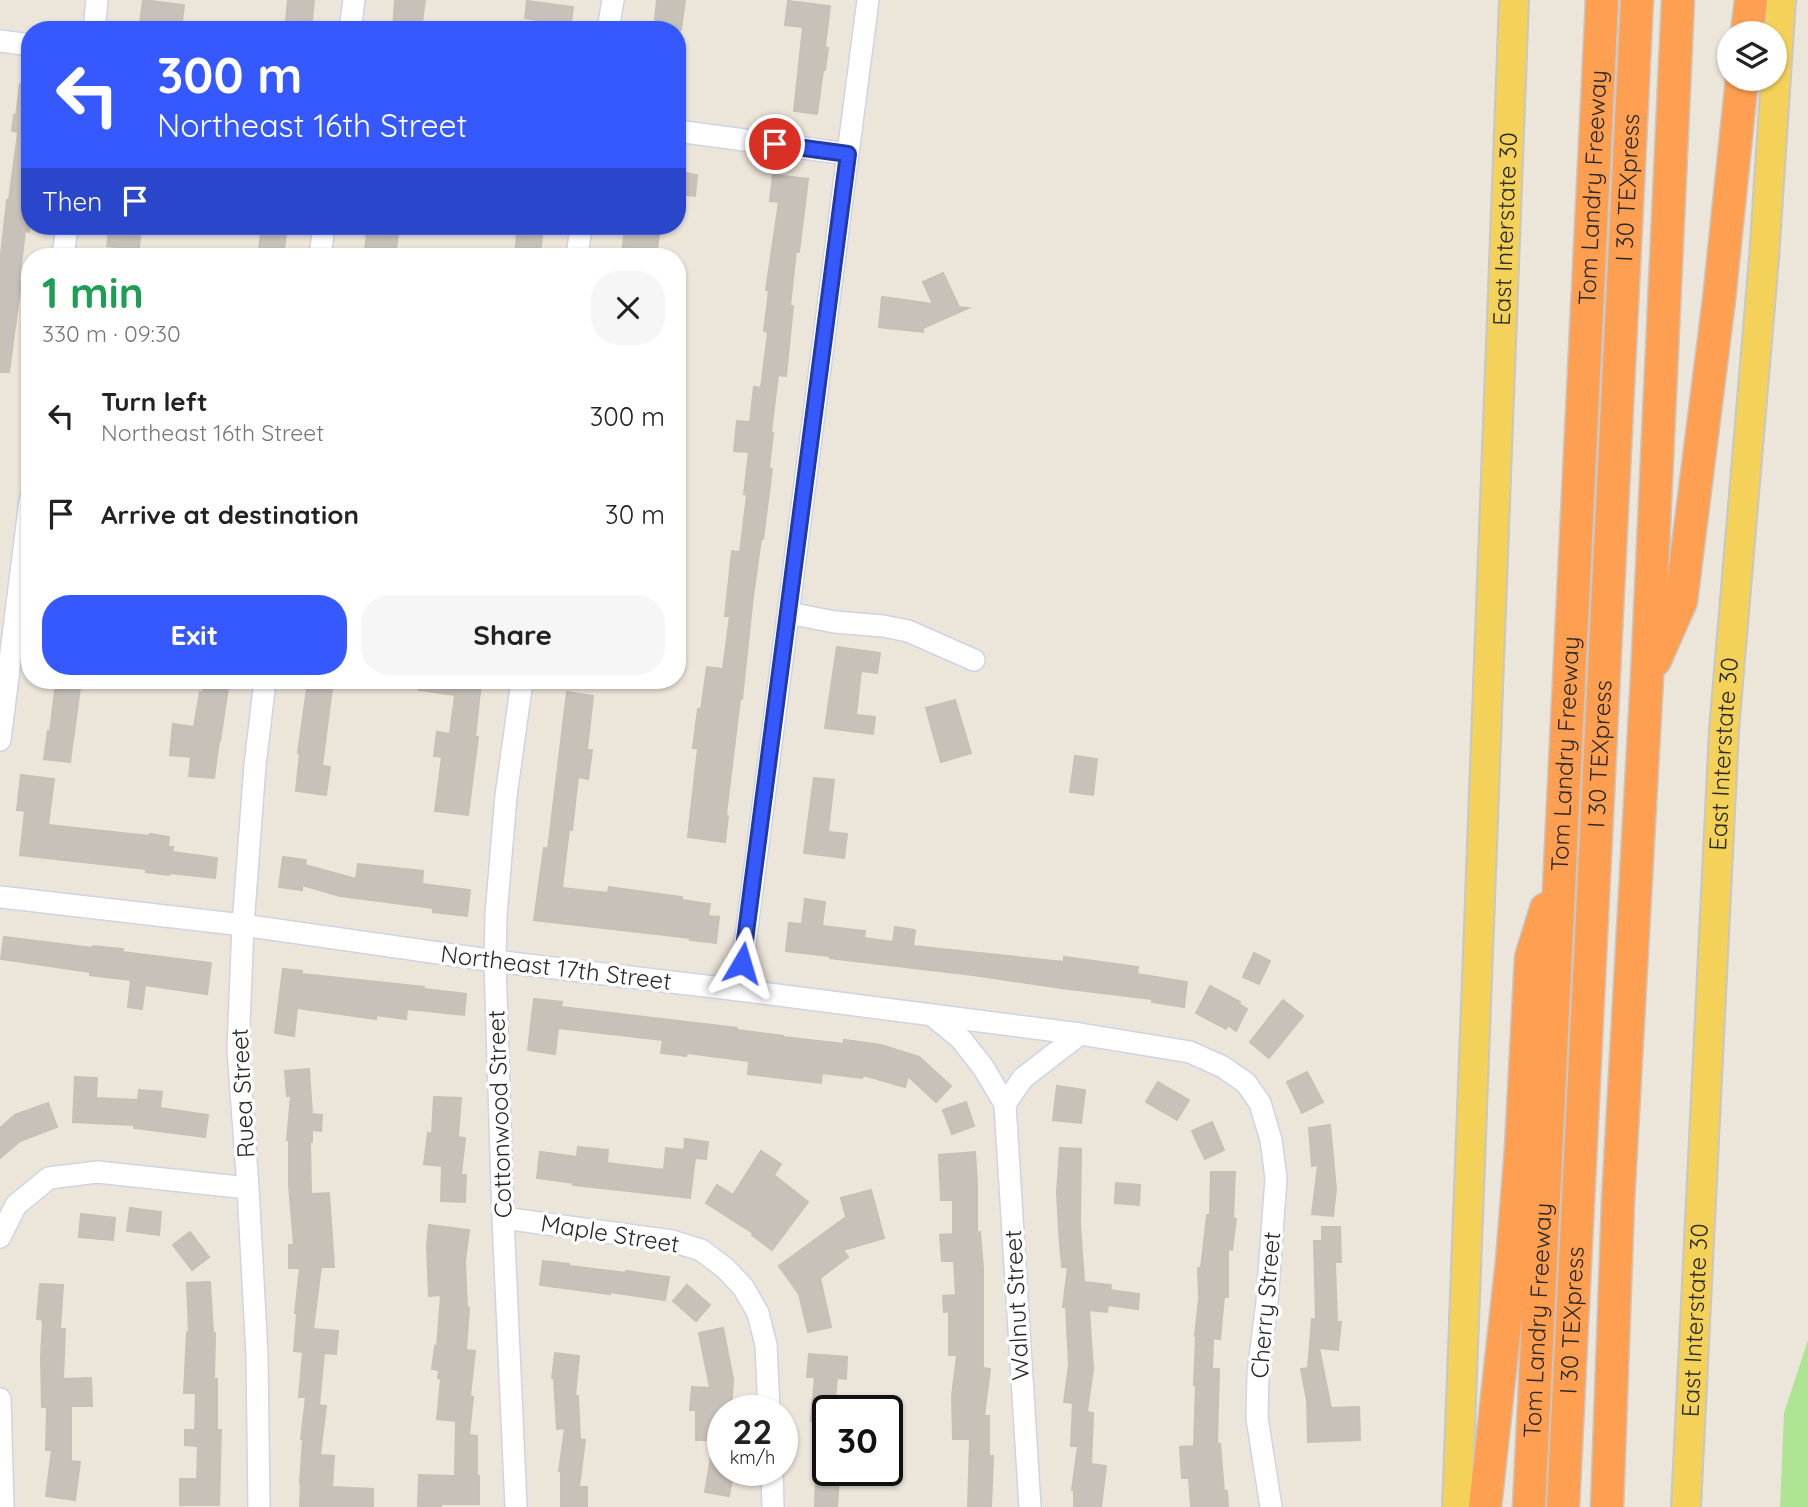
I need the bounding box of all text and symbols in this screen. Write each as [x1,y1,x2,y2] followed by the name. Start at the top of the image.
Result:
[1717,21,1787,91] map controls
[1717,21,1787,91] button: layers
[157,44,302,105] text: 300 m
[42,49,133,140] icon: left
[1571,69,1613,306] street label: Tom Landry Freeway
[157,105,467,145] text: Northeast 16th Street
[1608,113,1645,262] street label: I 30 TEXpress
[745,114,805,174] pin
[756,125,794,163] icon: arrive
[1486,131,1523,326] street label: East Interstate 30
[116,182,154,220] icon: arrive
[42,185,102,218] text: Then
[42,266,144,319] text: 1 min
[591,271,665,345] button: close
[42,319,181,348] text: 330 m · 09:30
[101,385,208,418] text: Turn left
[42,397,80,435] icon: left
[590,400,665,433] text: 300 m
[101,418,324,447] text: Northeast 16th Street
[42,495,80,533] icon: arrive
[101,498,359,531] text: Arrive at destination
[605,498,665,531] text: 30 m
[42,595,347,675] button: Exit
[361,595,665,675] button: Share
[1544,636,1585,872] street label: Tom Landry Freeway
[1702,656,1744,851] street label: East Interstate 30
[1580,679,1618,829] street label: I 30 TEXpress
[705,926,779,1000] position arrow
[439,938,673,996] street label: Northeast 17th Street
[480,1009,518,1219] street label: Cottonwood Street
[224,1027,260,1159] street label: Ruea Street
[1516,1202,1558,1438] street label: Tom Landry Freeway
[539,1207,682,1259] street label: Maple Street
[1674,1223,1714,1418] street label: East Interstate 30
[997,1229,1035,1381] street label: Walnut Street
[1244,1230,1286,1380] street label: Cherry Street
[1553,1246,1590,1395] street label: I 30 TEXpress
[812,1395,903,1486] speed limit sign: 30
[733,1409,772,1453] text: 22
[730,1446,775,1469] text: km/h

